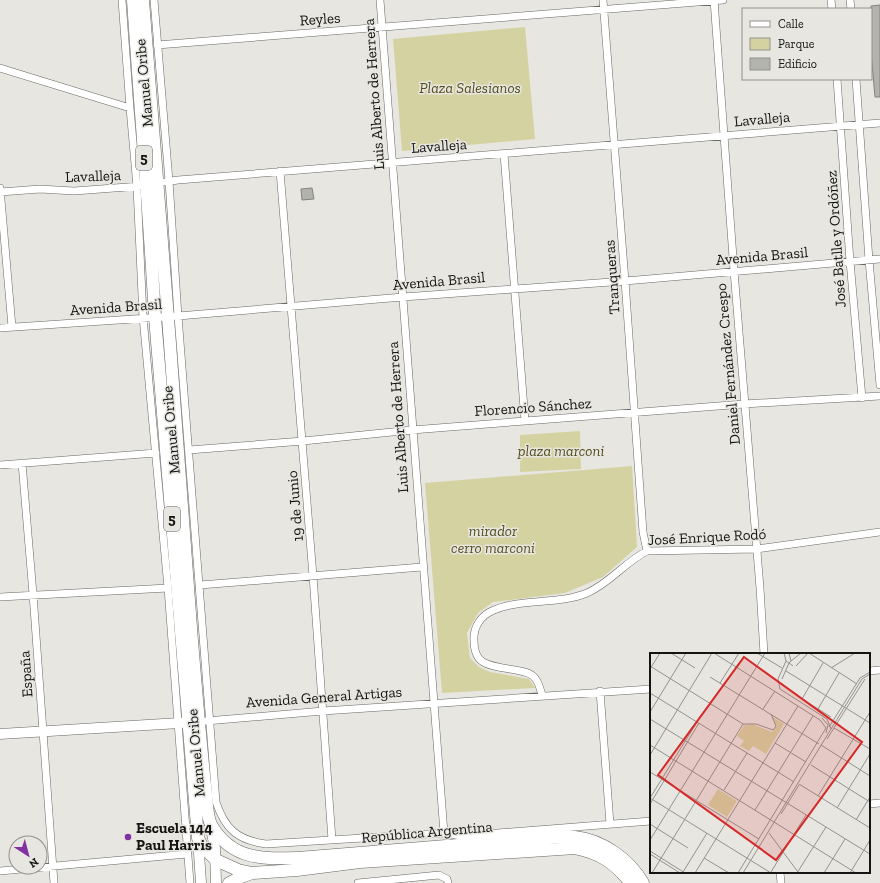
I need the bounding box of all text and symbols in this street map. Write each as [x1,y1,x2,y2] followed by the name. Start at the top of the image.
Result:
[742,8,872,80] legend
[299,9,341,29] street label: Reyles
[778,17,804,31] text: Calle
[360,18,388,170] street label: Luis Alberto de Herrera
[778,37,815,51] text: Parque
[131,38,157,128] street label: Manuel Oribe
[778,57,817,71] text: Edificio
[419,79,521,97] park label: Plaza Salesianos
[733,108,791,130] street label: Lavalleja
[410,135,468,157] street label: Lavalleja
[136,146,152,170] road number: 5
[65,166,121,186] street label: Lavalleja
[822,170,850,308] street label: José Batlle y Ordóñez
[600,239,624,315] street label: Tranqueras
[715,243,809,269] street label: Avenida Brasil
[392,268,486,294] street label: Avenida Brasil
[712,282,744,445] street label: Daniel Fernández Crespo
[69,295,163,319] street label: Avenida Brasil
[384,341,412,493] street label: Luis Alberto de Herrera
[158,385,184,475] street label: Manuel Oribe
[474,394,592,420] street label: Florencio Sánchez
[517,442,604,460] park label: plaza marconi
[283,470,307,542] street label: 19 de Junio
[164,507,180,531] road number: 5
[451,522,535,557] park label: mirador cerro marconi
[647,525,767,549] street label: José Enrique Rodó
[15,650,37,698] street label: España
[650,653,870,873] inset map
[245,683,403,711] street label: Avenida General Artigas
[183,708,209,798] street label: Manuel Oribe
[361,817,493,847] street label: República Argentina
[136,819,213,854] place label: Escuela 144 Paul Harris
[123,832,133,842] marker: Escuela 144 Paul Harris
[8,835,48,875] north arrow
[26,855,41,871] text: N

